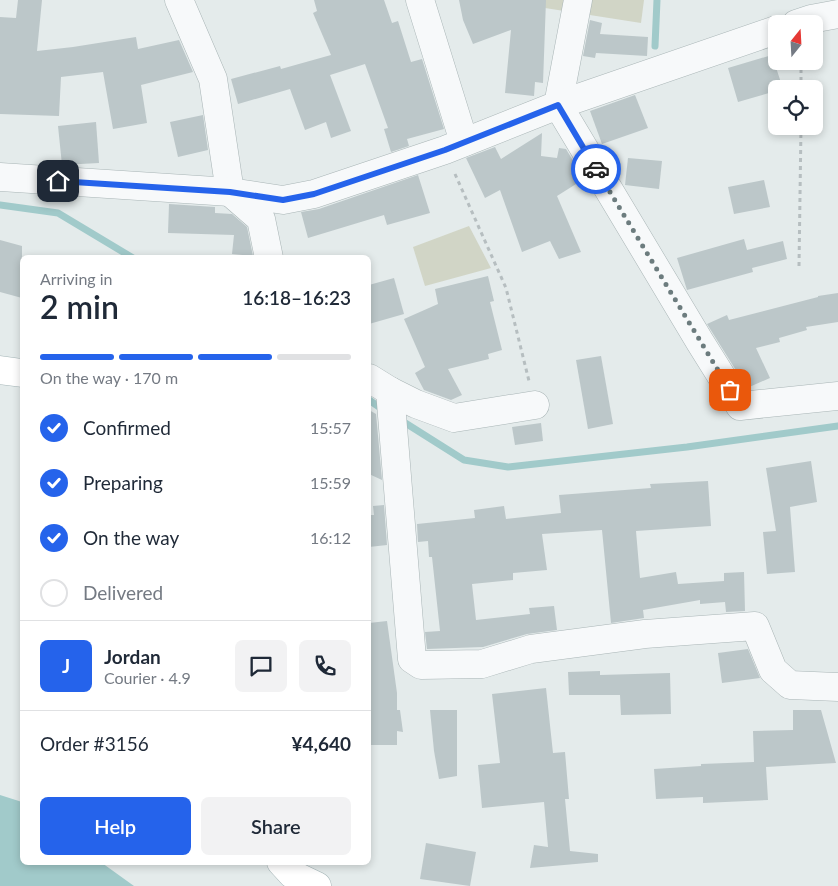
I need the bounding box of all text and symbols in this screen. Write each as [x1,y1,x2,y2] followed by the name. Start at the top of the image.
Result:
[768,15,822,70] north arrow
[768,15,823,135] map controls
[768,80,823,135] button: locate
[571,144,621,194] courier
[582,155,610,183] icon: car
[37,160,79,202] pin
[44,167,72,195] icon: home
[40,269,113,288] text: Arriving in
[242,286,351,309] text: 16:18–16:23
[40,287,119,326] text: 2 min
[40,368,178,387] text: On the way · 170 m
[709,369,751,411] pin
[716,376,744,404] icon: bag
[40,414,68,442] icon: check
[83,416,171,439] text: Confirmed
[310,418,351,437] text: 15:57
[40,469,68,497] icon: check
[83,471,163,494] text: Preparing
[310,473,351,492] text: 15:59
[40,524,68,552] icon: check
[83,526,179,549] text: On the way
[310,528,351,547] text: 16:12
[83,581,163,604] text: Delivered
[235,640,287,692] button: chat
[299,640,351,692] button: phone
[104,645,161,668] text: Jordan
[62,654,70,677] text: J
[104,668,191,687] text: Courier · 4.9
[40,732,149,755] text: Order #3156
[291,732,351,755] text: ¥4,640
[40,797,191,855] button: Help
[201,797,351,855] button: Share

